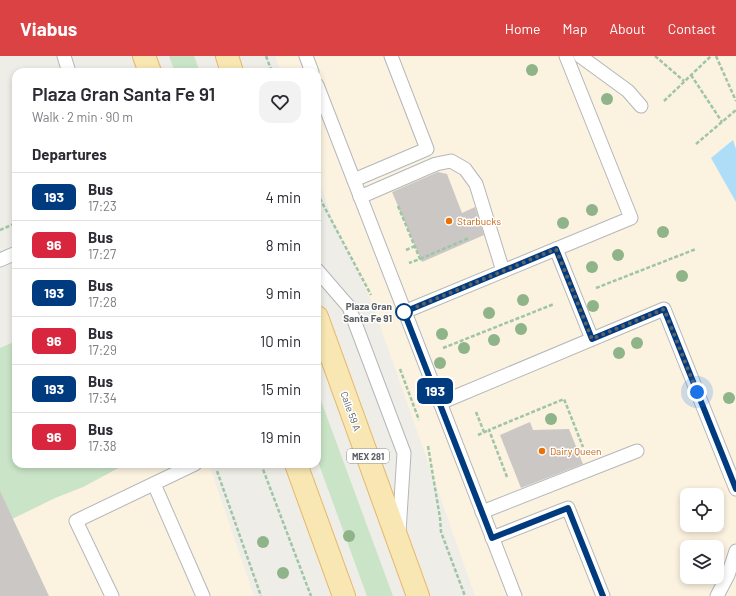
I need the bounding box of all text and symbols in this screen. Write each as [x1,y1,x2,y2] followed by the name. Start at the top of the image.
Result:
[20,17,77,40] text: Viabus
[505,20,541,37] text: Home
[563,20,587,37] text: Map
[609,20,646,37] text: About
[668,20,716,37] text: Contact
[259,81,301,123] button: heart
[32,82,215,105] text: Plaza Gran Santa Fe 91
[32,109,133,125] text: Walk · 2 min · 90 m
[32,145,107,163] text: Departures
[88,180,113,198] text: Bus
[44,188,64,205] text: 193
[265,188,301,206] text: 4 min
[88,198,117,214] text: 17:23
[457,215,501,227] place label: Starbucks
[444,216,454,226] marker: Starbucks
[88,228,113,246] text: Bus
[47,236,61,253] text: 96
[266,236,301,254] text: 8 min
[88,246,116,262] text: 17:27
[88,276,113,294] text: Bus
[44,284,64,301] text: 193
[266,284,301,302] text: 9 min
[88,294,117,310] text: 17:28
[343,300,392,324] place label: Plaza Gran Santa Fe 91
[395,303,413,321] marker: Plaza Gran Santa Fe 91
[88,324,113,342] text: Bus
[47,332,61,349] text: 96
[260,332,301,350] text: 10 min
[88,342,117,358] text: 17:29
[88,372,113,390] text: Bus
[412,378,458,404] line badge: 193
[44,380,64,397] text: 193
[261,380,301,398] text: 15 min
[425,382,445,399] text: 193
[687,382,707,402] your location
[338,389,364,433] street label: Calle 59 A
[88,390,117,406] text: 17:34
[88,420,113,438] text: Bus
[47,428,61,445] text: 96
[261,428,301,446] text: 19 min
[88,438,117,454] text: 17:38
[550,445,601,457] place label: Dairy Queen
[537,446,547,456] marker: Dairy Queen
[347,449,389,463] road number: MEX 281
[680,488,724,584] map controls
[680,488,724,532] button: locate
[680,540,724,584] button: layers

